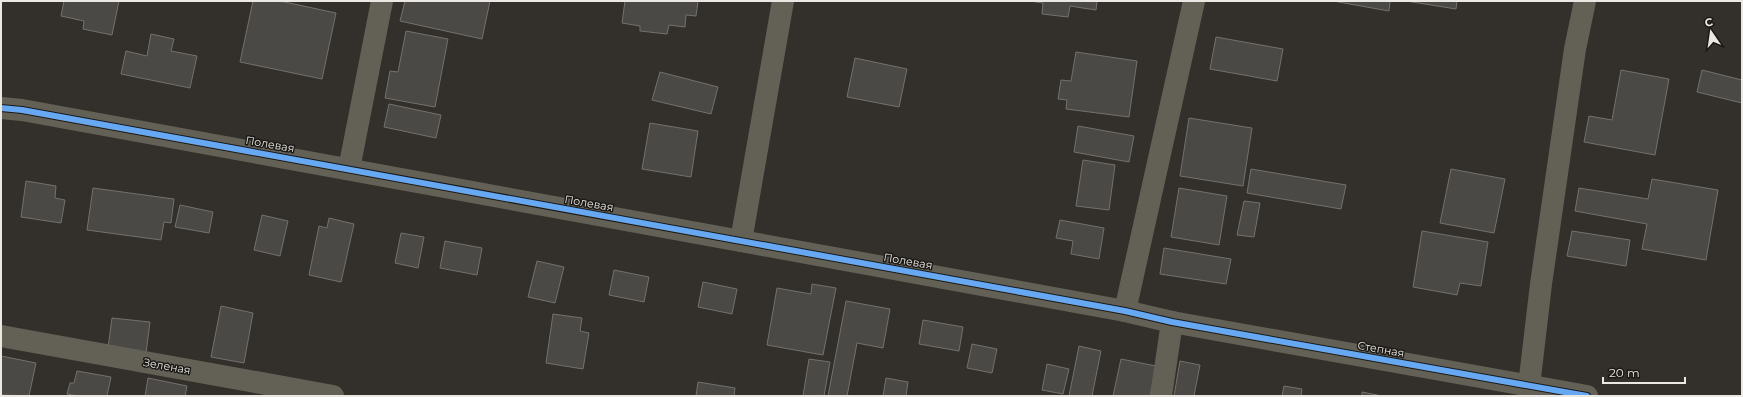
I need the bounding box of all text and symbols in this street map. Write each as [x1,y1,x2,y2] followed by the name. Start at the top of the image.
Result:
[1691,12,1731,52] north arrow
[1703,15,1714,30] text: С
[244,133,296,155] street label: Полевая
[563,192,615,214] street label: Полевая
[882,250,934,272] street label: Полевая
[1356,338,1406,360] street label: Степная
[142,355,192,377] street label: Зеленая
[1603,359,1685,385] scale bar
[1609,365,1640,380] text: 20 m

